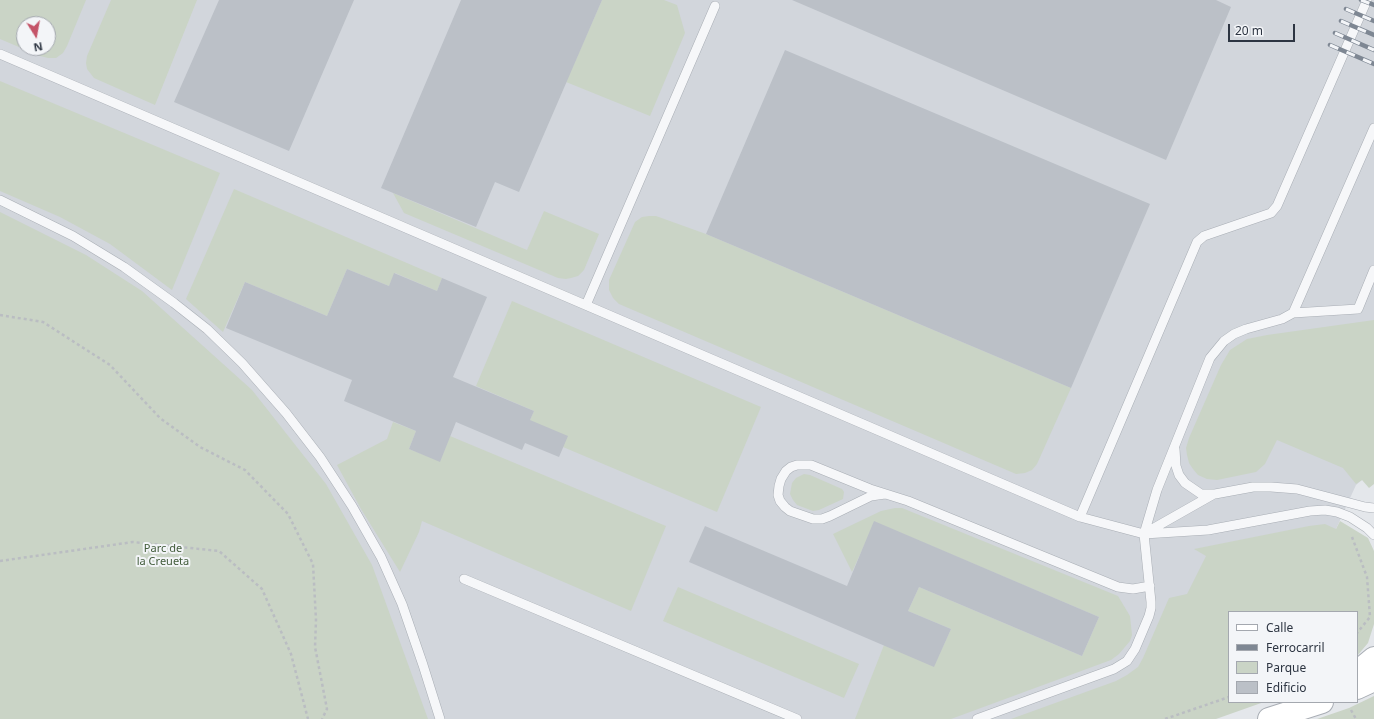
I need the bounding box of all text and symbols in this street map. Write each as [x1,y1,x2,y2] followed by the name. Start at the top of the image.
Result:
[16,16,56,56] north arrow
[1230,16,1297,42] scale bar
[1235,22,1263,39] text: 20 m
[32,39,44,56] text: N
[137,542,189,568] park label: Parc de la Creueta
[1228,611,1358,703] legend
[1266,619,1293,636] text: Calle
[1266,639,1325,656] text: Ferrocarril
[1266,659,1306,676] text: Parque
[1266,679,1307,696] text: Edificio

